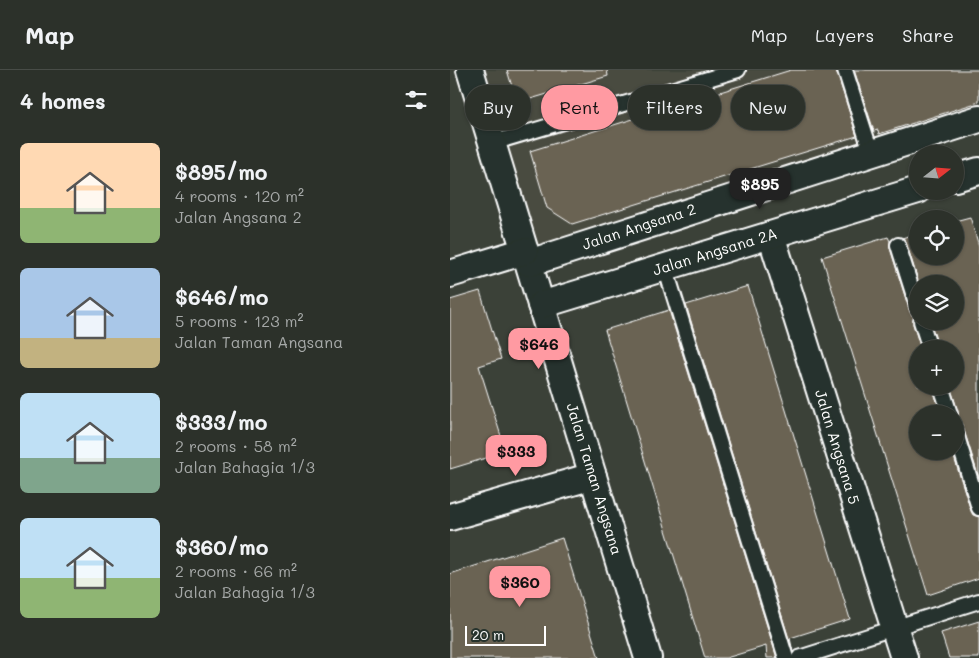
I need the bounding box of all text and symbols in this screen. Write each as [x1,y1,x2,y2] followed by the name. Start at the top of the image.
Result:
[25,19,74,50] text: Map
[751,23,787,47] text: Map
[815,23,874,47] text: Layers
[902,23,954,47] text: Share
[465,85,531,130] chip: Buy
[541,85,618,130] chip: Rent
[628,85,721,130] chip: Filters
[731,85,805,130] chip: New
[402,86,430,114] icon: filters
[20,87,106,114] text: 4 homes
[909,145,964,200] north arrow
[909,145,964,460] map controls
[175,158,268,185] text: $895/mo
[60,163,120,223] icon: home
[730,168,790,210] pin: $895
[741,173,779,194] text: $895
[175,185,304,206] text: 4 rooms · 120 m²
[579,198,698,254] street label: Jalan Angsana 2
[175,206,302,227] text: Jalan Angsana 2
[909,210,964,265] button: locate
[650,223,779,279] street label: Jalan Angsana 2A
[909,275,964,330] button: layers
[175,283,268,310] text: $646/mo
[60,288,120,348] icon: home
[175,310,304,331] text: 5 rooms · 123 m²
[509,328,569,370] pin: $646
[175,331,343,352] text: Jalan Taman Angsana
[519,333,559,354] text: $646
[909,340,964,395] button: +
[811,387,865,507] street label: Jalan Angsana 5
[562,400,628,557] street label: Jalan Taman Angsana
[909,405,964,460] button: −
[175,408,267,435] text: $333/mo
[60,413,120,473] icon: home
[486,434,546,477] pin: $333
[175,435,297,456] text: 2 rooms · 58 m²
[497,440,535,461] text: $333
[175,456,315,477] text: Jalan Bahagia 1/3
[175,533,268,560] text: $360/mo
[60,538,120,598] icon: home
[175,560,297,581] text: 2 rooms · 66 m²
[490,566,550,608] pin: $360
[500,571,540,592] text: $360
[175,581,315,602] text: Jalan Bahagia 1/3
[465,623,546,646] scale bar
[472,625,504,644] text: 20 m

